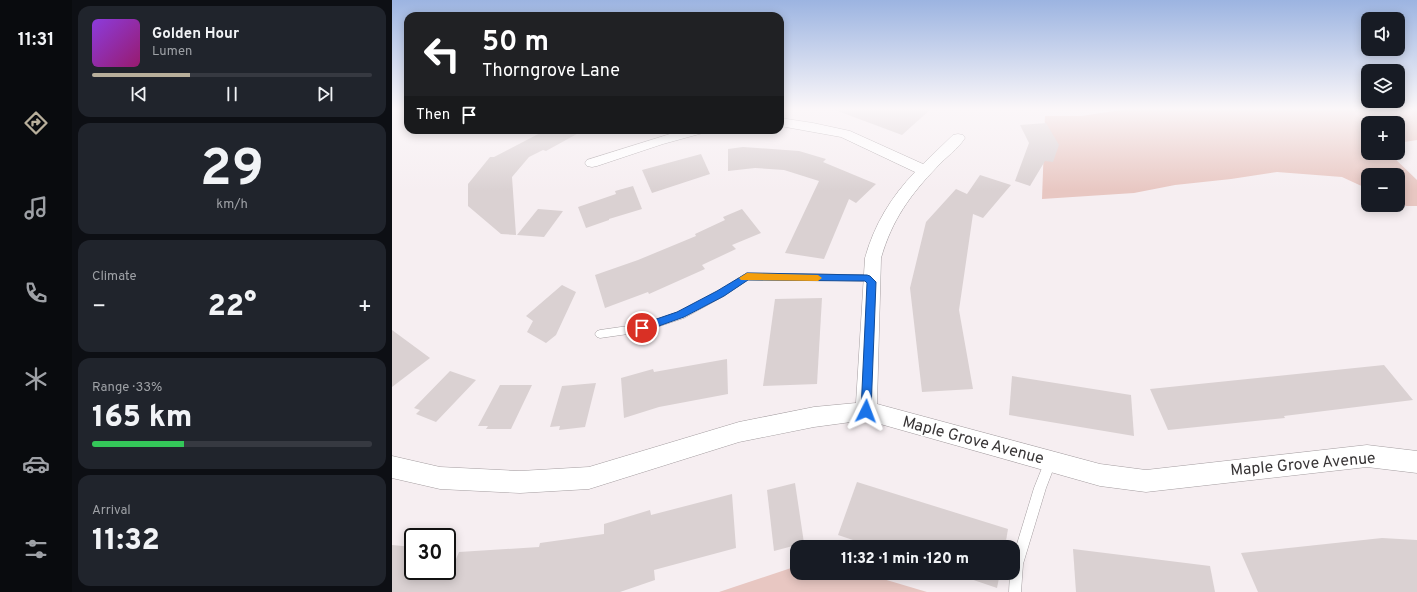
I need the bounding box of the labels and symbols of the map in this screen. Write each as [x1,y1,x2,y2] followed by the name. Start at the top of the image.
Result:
[625,311,659,345] pin
[845,390,887,432] position arrow
[900,412,1046,470] street label: Maple Grove Avenue
[1230,449,1376,481] street label: Maple Grove Avenue
[404,528,456,580] speed limit sign: 30

